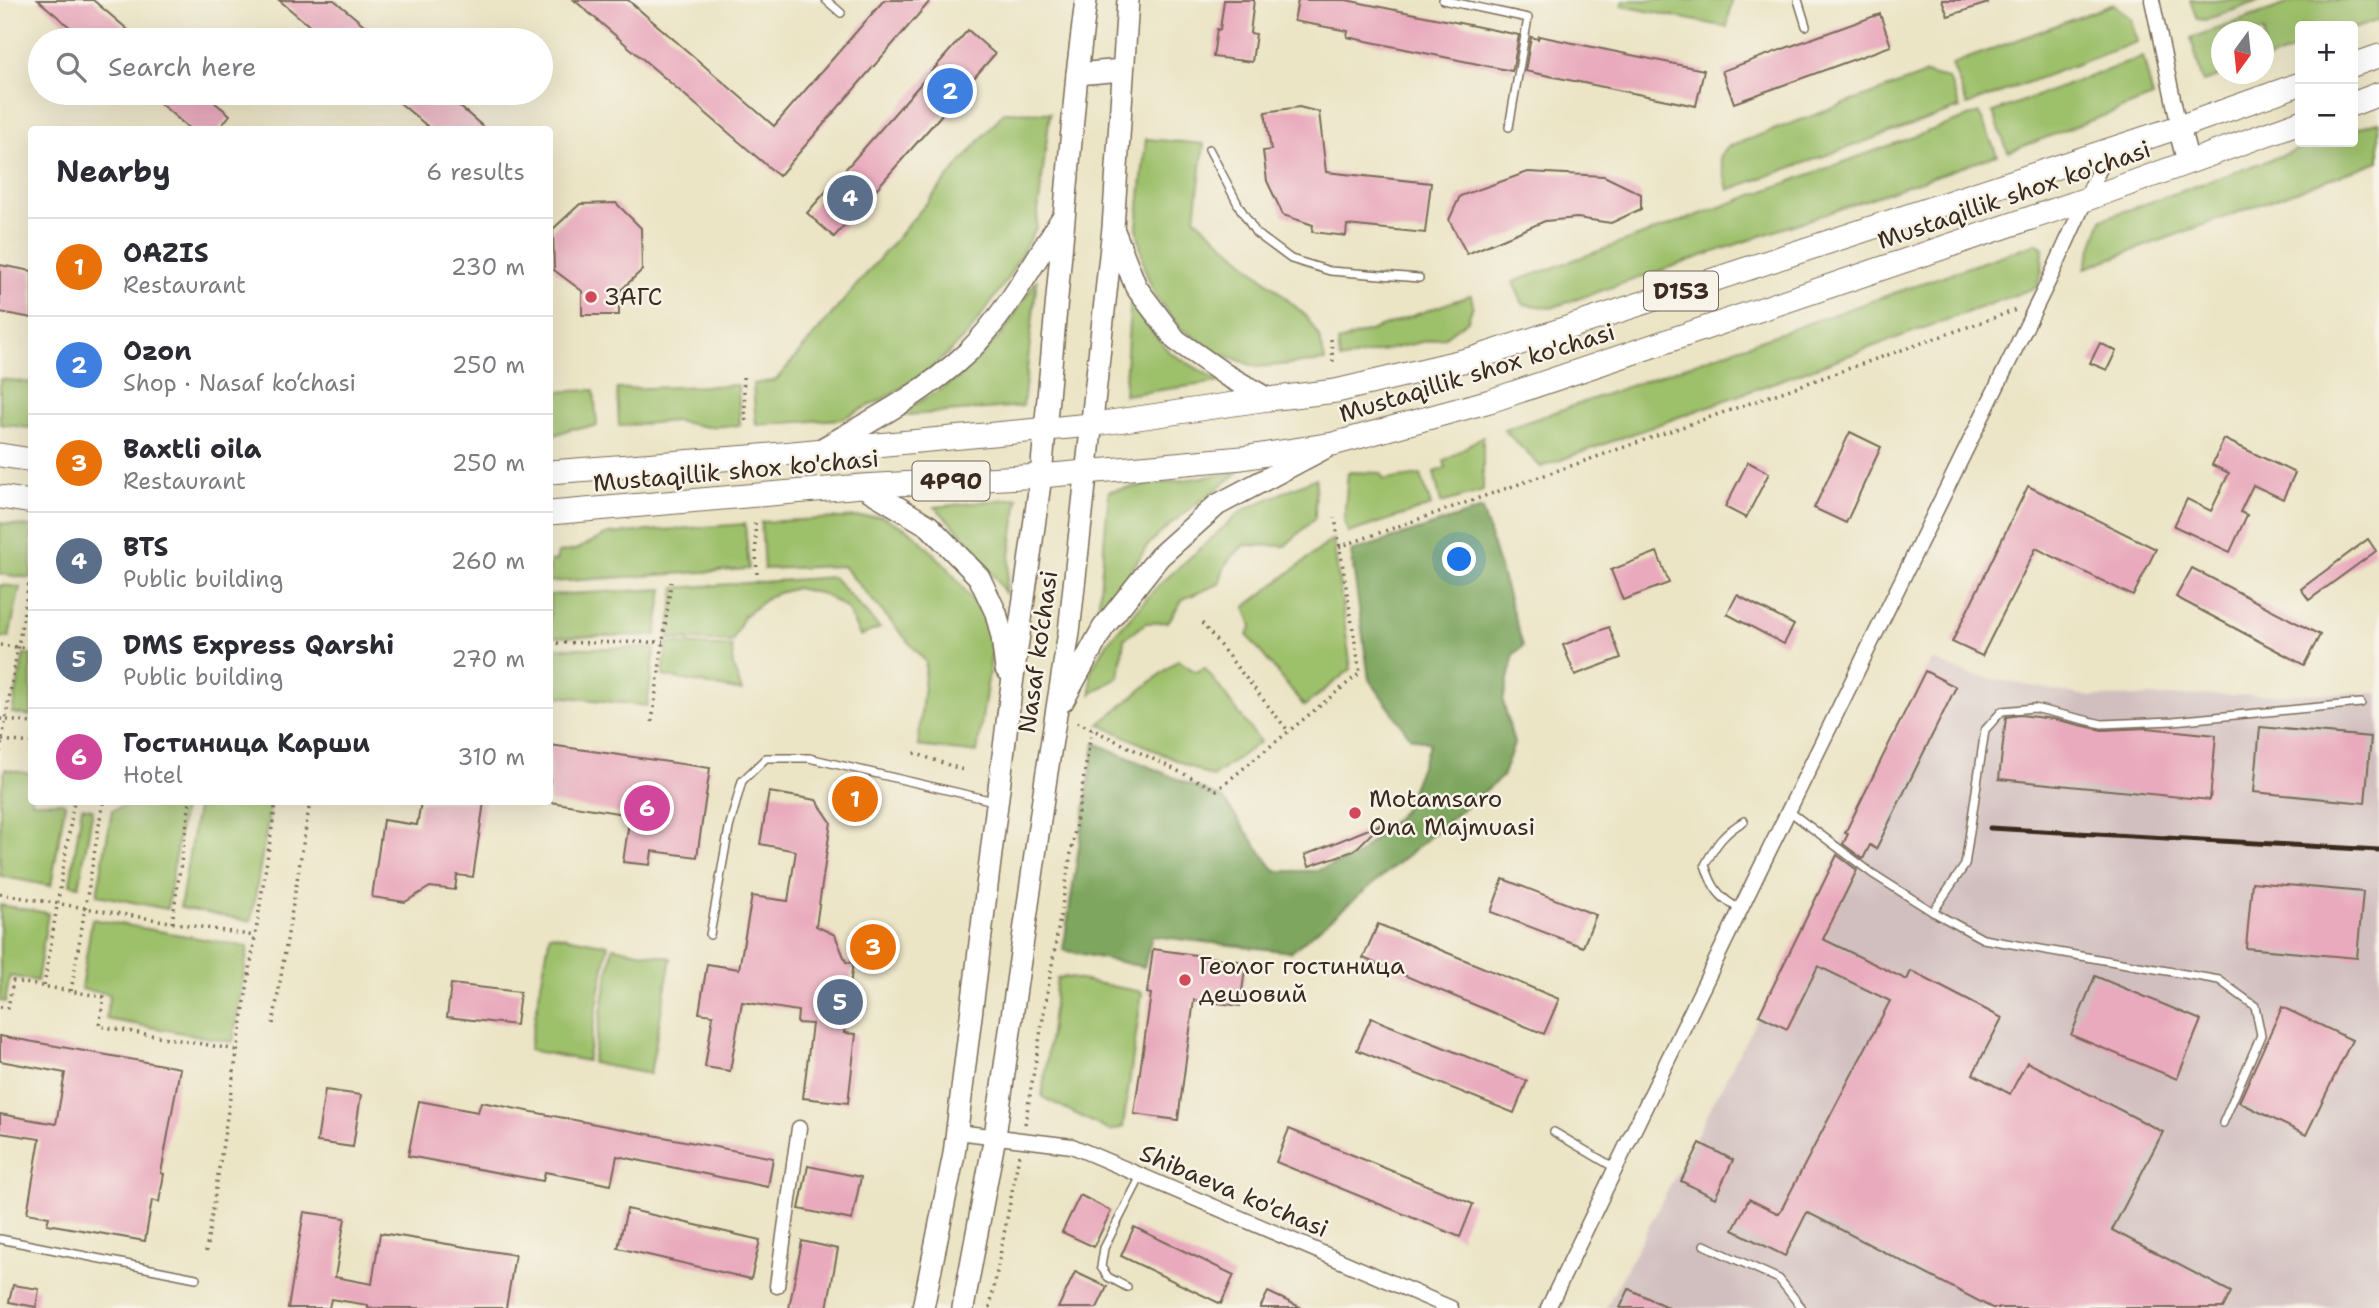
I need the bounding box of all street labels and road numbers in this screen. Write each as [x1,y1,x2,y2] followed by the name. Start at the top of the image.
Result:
[1873,133,2155,257] street label: Mustaqillik shox ko'chasi
[1644,272,1718,310] road number: D153
[1335,316,1619,430] street label: Mustaqillik shox ko'chasi
[592,443,880,499] street label: Mustaqillik shox ko'chasi
[912,461,990,500] road number: 4P90
[1011,569,1065,735] street label: Nasaf ko‘chasi
[1135,1137,1333,1245] street label: Shibaeva ko'chasi

